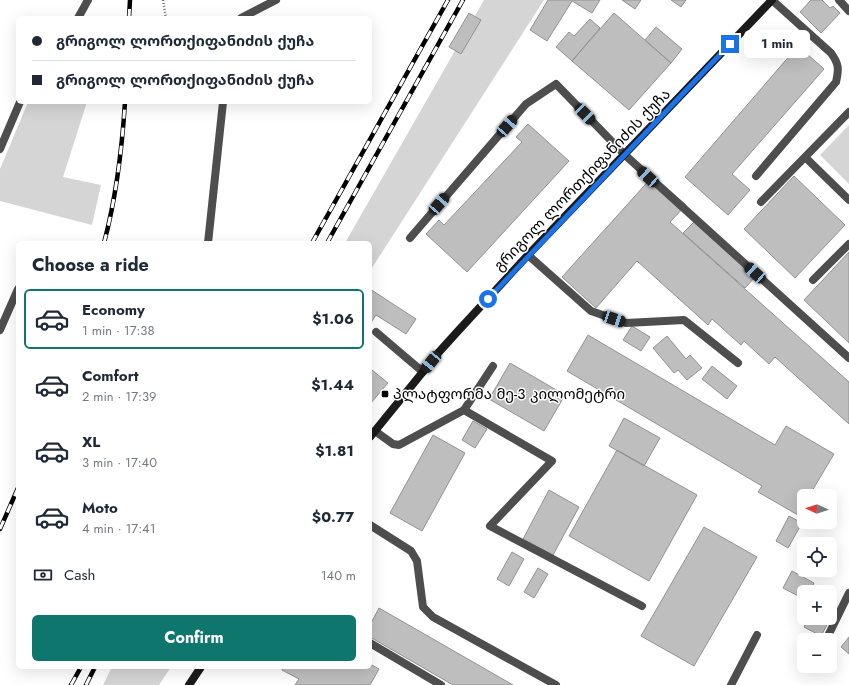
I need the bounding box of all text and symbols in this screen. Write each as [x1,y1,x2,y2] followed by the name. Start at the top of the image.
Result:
[56,30,314,52] text: გრიგოლ ლორთქიფანიძის ქუჩა
[744,30,810,58] callout: 1 min
[761,34,793,53] text: 1 min
[721,35,739,53] route end
[56,69,314,91] text: გრიგოლ ლორთქიფანიძის ქუჩა
[489,84,675,276] street label: გრიგოლ ლორთქიფანიძის ქუჩა
[572,101,598,127] car
[495,113,519,139] car
[635,165,661,189] car
[427,191,451,217] car
[32,252,149,278] text: Choose a ride
[742,261,768,285] car
[479,290,497,308] route start
[82,299,145,321] text: Economy
[34,301,70,337] icon: car
[312,308,354,330] text: $1.06
[601,309,627,329] car
[82,321,155,340] text: 1 min · 17:38
[419,349,443,375] car
[82,365,139,387] text: Comfort
[34,367,70,403] icon: car
[311,374,354,396] text: $1.44
[393,383,625,405] place label: პლატფორმა მე-3 კილომეტრი
[82,387,157,406] text: 2 min · 17:39
[380,389,390,399] marker: პლატფორმა მე-3 კილომეტრი
[82,431,100,453] text: XL
[34,433,70,469] icon: car
[315,440,354,462] text: $1.81
[82,453,157,472] text: 3 min · 17:40
[797,489,837,529] north arrow
[797,489,837,673] map controls
[82,497,118,519] text: Moto
[34,499,70,535] icon: car
[312,506,354,528] text: $0.77
[82,519,156,538] text: 4 min · 17:41
[797,537,837,577] button: locate
[32,564,54,586] icon: cash
[64,564,95,586] text: Cash
[321,566,356,585] text: 140 m
[797,585,837,625] button: +
[32,615,356,661] button: Confirm
[797,633,837,673] button: −

